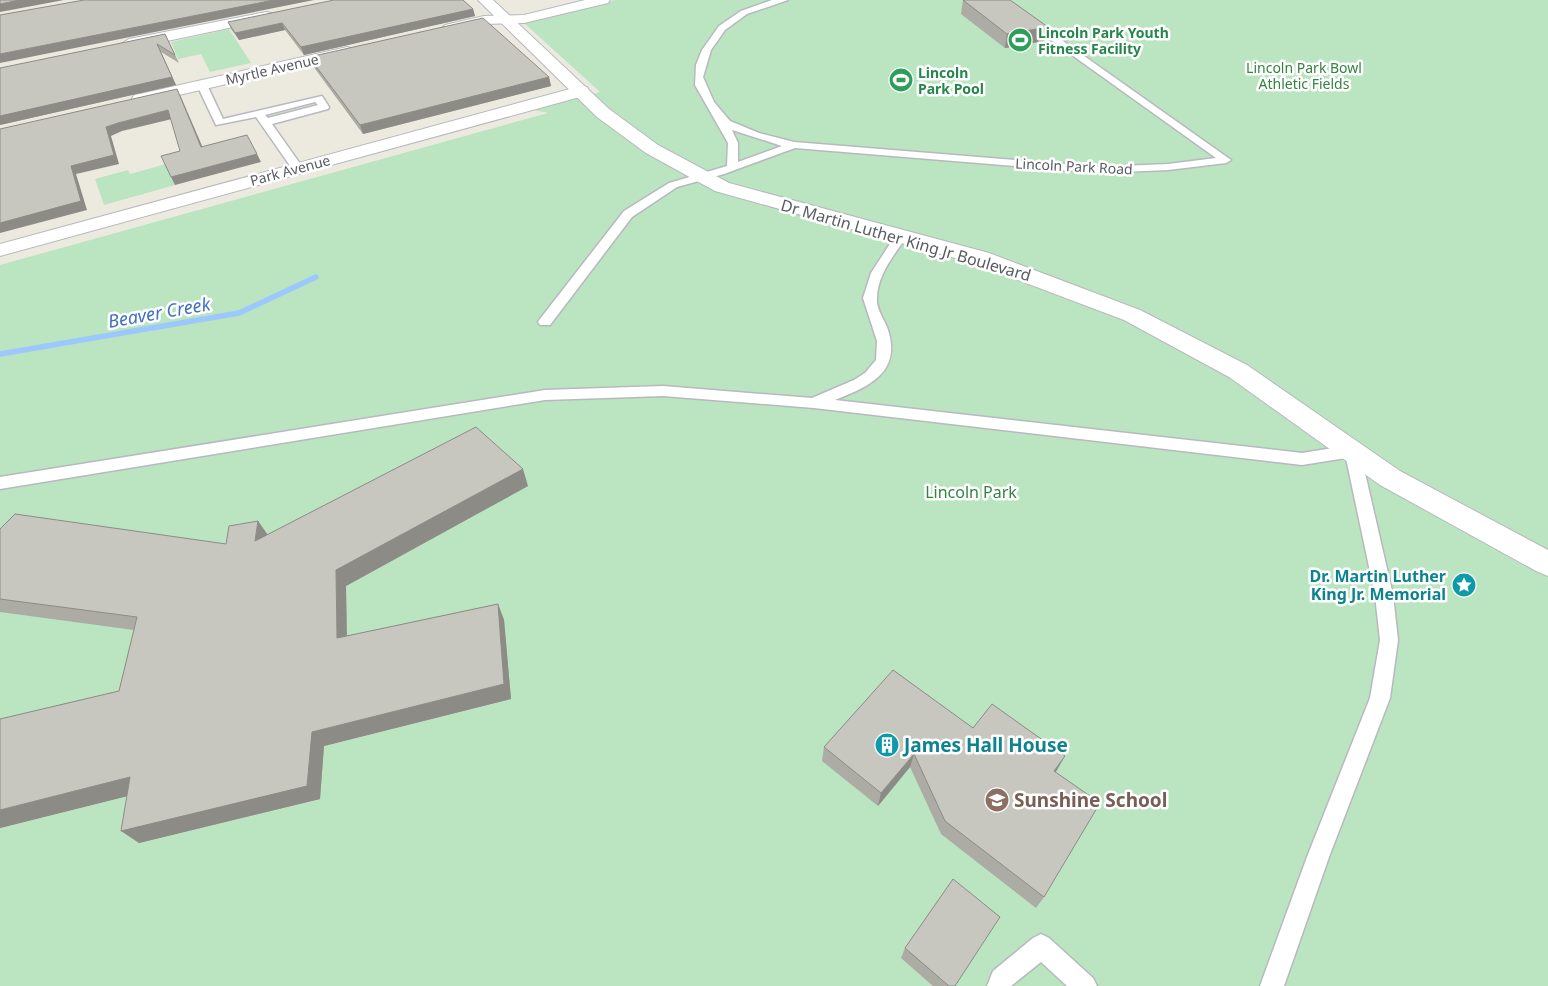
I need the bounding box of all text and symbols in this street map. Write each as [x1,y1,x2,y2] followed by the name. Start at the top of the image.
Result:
[1038,23,1169,58] place label: Lincoln Park Youth Fitness Facility
[1007,27,1033,53] sports icon: Lincoln Park Youth Fitness Facility
[224,49,321,89] street label: Myrtle Avenue
[1246,58,1362,93] park label: Lincoln Park Bowl Athletic Fields
[918,63,984,98] place label: Lincoln Park Pool
[888,67,914,93] sports icon: Lincoln Park Pool
[248,150,332,190] street label: Park Avenue
[1015,153,1133,179] street label: Lincoln Park Road
[778,194,1034,286] street label: Dr Martin Luther King Jr Boulevard
[106,291,213,333] water label: Beaver Creek
[925,481,1017,503] park label: Lincoln Park
[1310,565,1446,605] place label: Dr. Martin Luther King Jr. Memorial
[1451,572,1477,598] place icon: Dr. Martin Luther King Jr. Memorial
[874,732,900,758] building icon: James Hall House
[902,732,1068,758] place label: James Hall House
[984,787,1010,813] school or university icon: Sunshine School
[1014,787,1167,813] place label: Sunshine School

